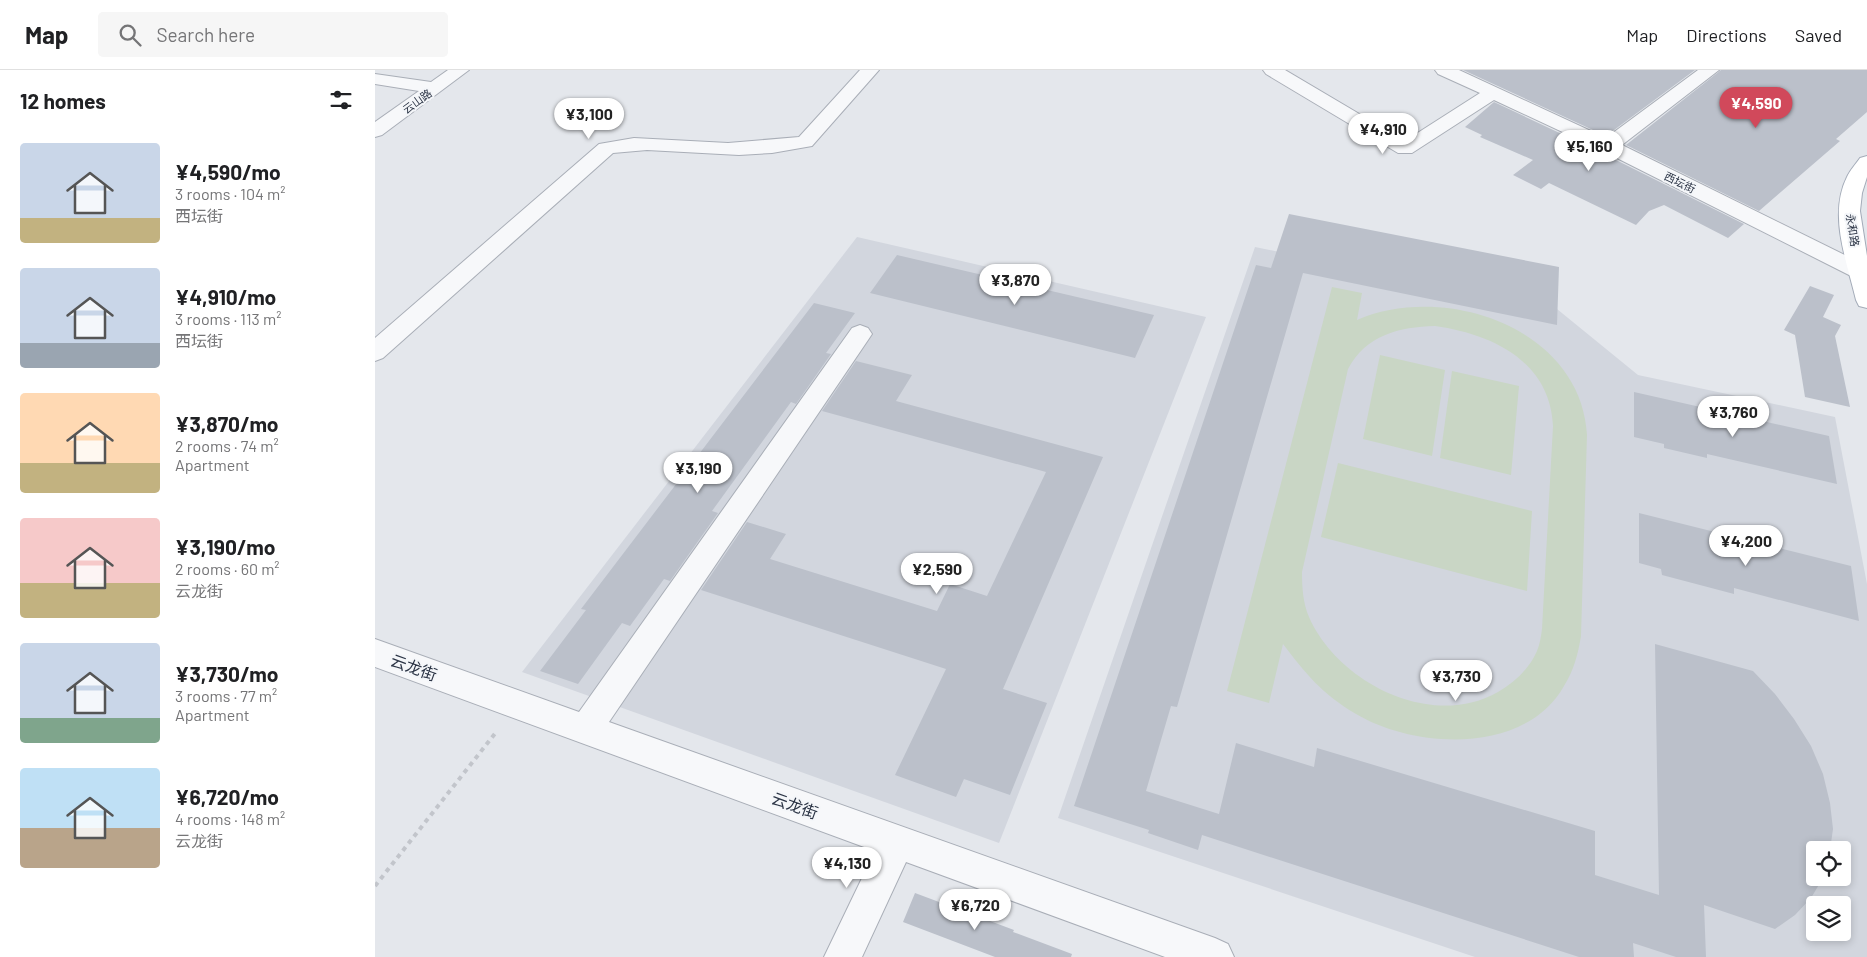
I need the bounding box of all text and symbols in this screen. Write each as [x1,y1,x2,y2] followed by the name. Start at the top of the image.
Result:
[98,12,448,57] search box
[25,20,68,49] text: Map
[116,21,144,49] icon: search
[156,23,255,46] text: Search here
[1626,24,1658,46] text: Map
[1686,24,1767,46] text: Directions
[1795,24,1842,46] text: Saved
[327,86,355,114] icon: filters
[400,86,434,116] street label: 云山路
[1715,87,1797,129] pin: ¥4,590
[20,88,106,113] text: 12 homes
[1730,93,1782,112] text: ¥4,590
[548,98,630,140] pin: ¥3,100
[565,104,613,123] text: ¥3,100
[1342,112,1424,155] pin: ¥4,910
[1359,119,1407,138] text: ¥4,910
[1548,129,1630,172] pin: ¥5,160
[1565,136,1613,155] text: ¥5,160
[175,159,281,184] text: ¥4,590/mo
[60,163,120,223] icon: home
[1662,169,1698,195] street label: 西坛街
[175,184,285,203] text: 3 rooms · 104 m²
[175,206,223,225] text: 西坛街
[1844,213,1862,247] street label: 永和路
[974,264,1056,306] pin: ¥3,870
[990,270,1040,289] text: ¥3,870
[175,284,276,309] text: ¥4,910/mo
[60,288,120,348] icon: home
[175,309,281,328] text: 3 rooms · 113 m²
[175,331,223,350] text: 西坛街
[1692,396,1774,438] pin: ¥3,760
[1708,402,1758,421] text: ¥3,760
[175,411,279,436] text: ¥3,870/mo
[60,413,120,473] icon: home
[175,436,279,455] text: 2 rooms · 74 m²
[657,452,739,494] pin: ¥3,190
[175,455,250,474] text: Apartment
[674,458,722,477] text: ¥3,190
[1705,524,1787,567] pin: ¥4,200
[1720,531,1772,550] text: ¥4,200
[175,534,275,559] text: ¥3,190/mo
[60,538,120,598] icon: home
[896,552,978,595] pin: ¥2,590
[175,559,280,578] text: 2 rooms · 60 m²
[912,559,962,578] text: ¥2,590
[175,581,223,600] text: 云龙街
[388,650,440,684] street label: 云龙街
[1415,660,1497,702] pin: ¥3,730
[175,661,279,686] text: ¥3,730/mo
[60,663,120,723] icon: home
[1431,666,1481,685] text: ¥3,730
[175,686,277,705] text: 3 rooms · 77 m²
[175,705,250,724] text: Apartment
[175,784,279,809] text: ¥6,720/mo
[60,788,120,848] icon: home
[769,788,821,822] street label: 云龙街
[175,809,285,828] text: 4 rooms · 148 m²
[175,831,223,850] text: 云龙街
[1806,841,1851,941] map controls
[1806,841,1851,886] button: locate
[806,846,888,889] pin: ¥4,130
[823,853,871,872] text: ¥4,130
[934,888,1016,931] pin: ¥6,720
[950,895,1000,914] text: ¥6,720
[1806,896,1851,941] button: layers

